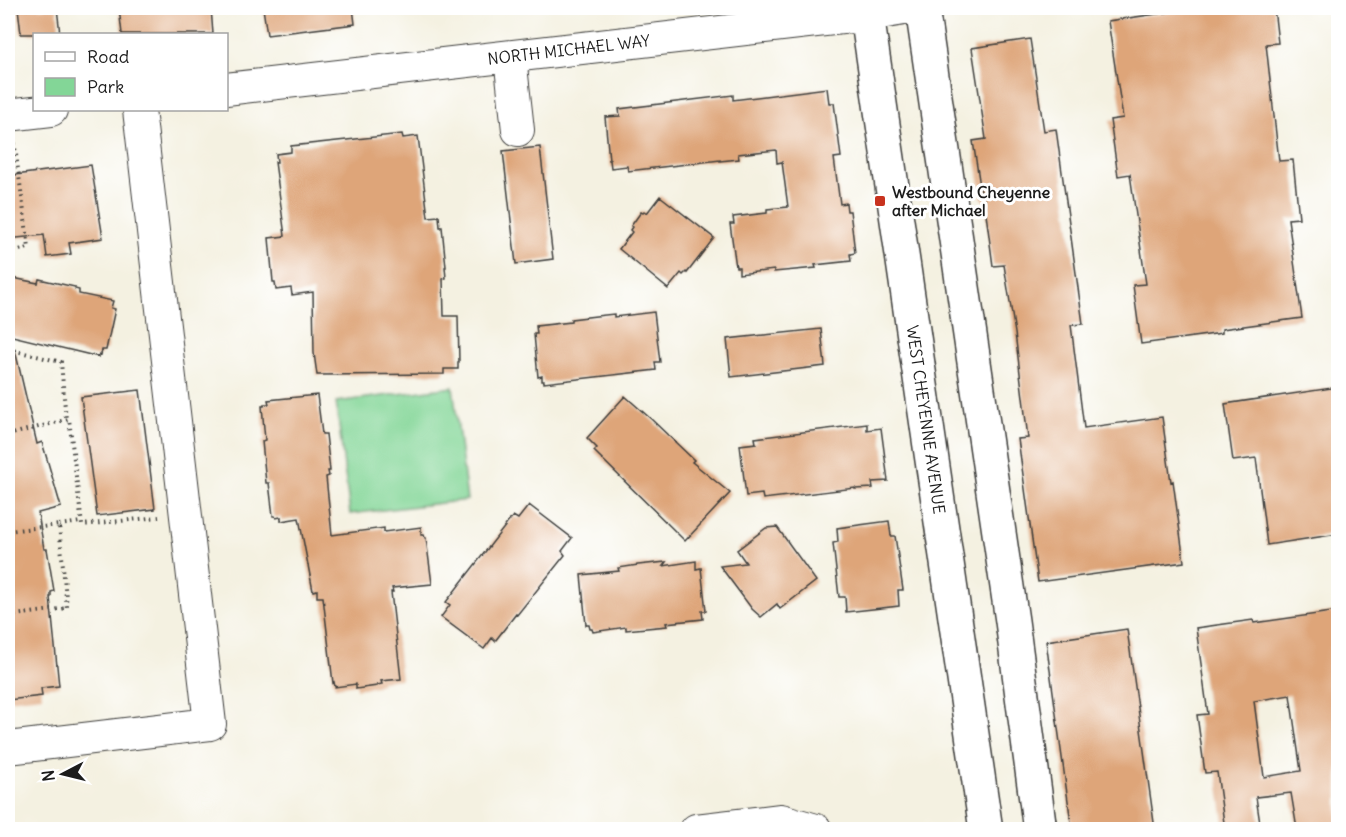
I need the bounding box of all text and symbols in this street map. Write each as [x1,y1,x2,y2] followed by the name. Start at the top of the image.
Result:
[486,30,651,69] street label: NORTH MICHAEL WAY
[33,33,228,111] legend
[87,45,130,68] text: Road
[87,75,124,98] text: Park
[892,182,1051,220] place label: Westbound Cheyenne after Michael
[873,194,887,208] marker: Westbound Cheyenne after Michael
[902,324,950,515] street label: WEST CHEYENNE AVENUE
[33,744,93,804] north arrow
[38,769,59,783] text: N

